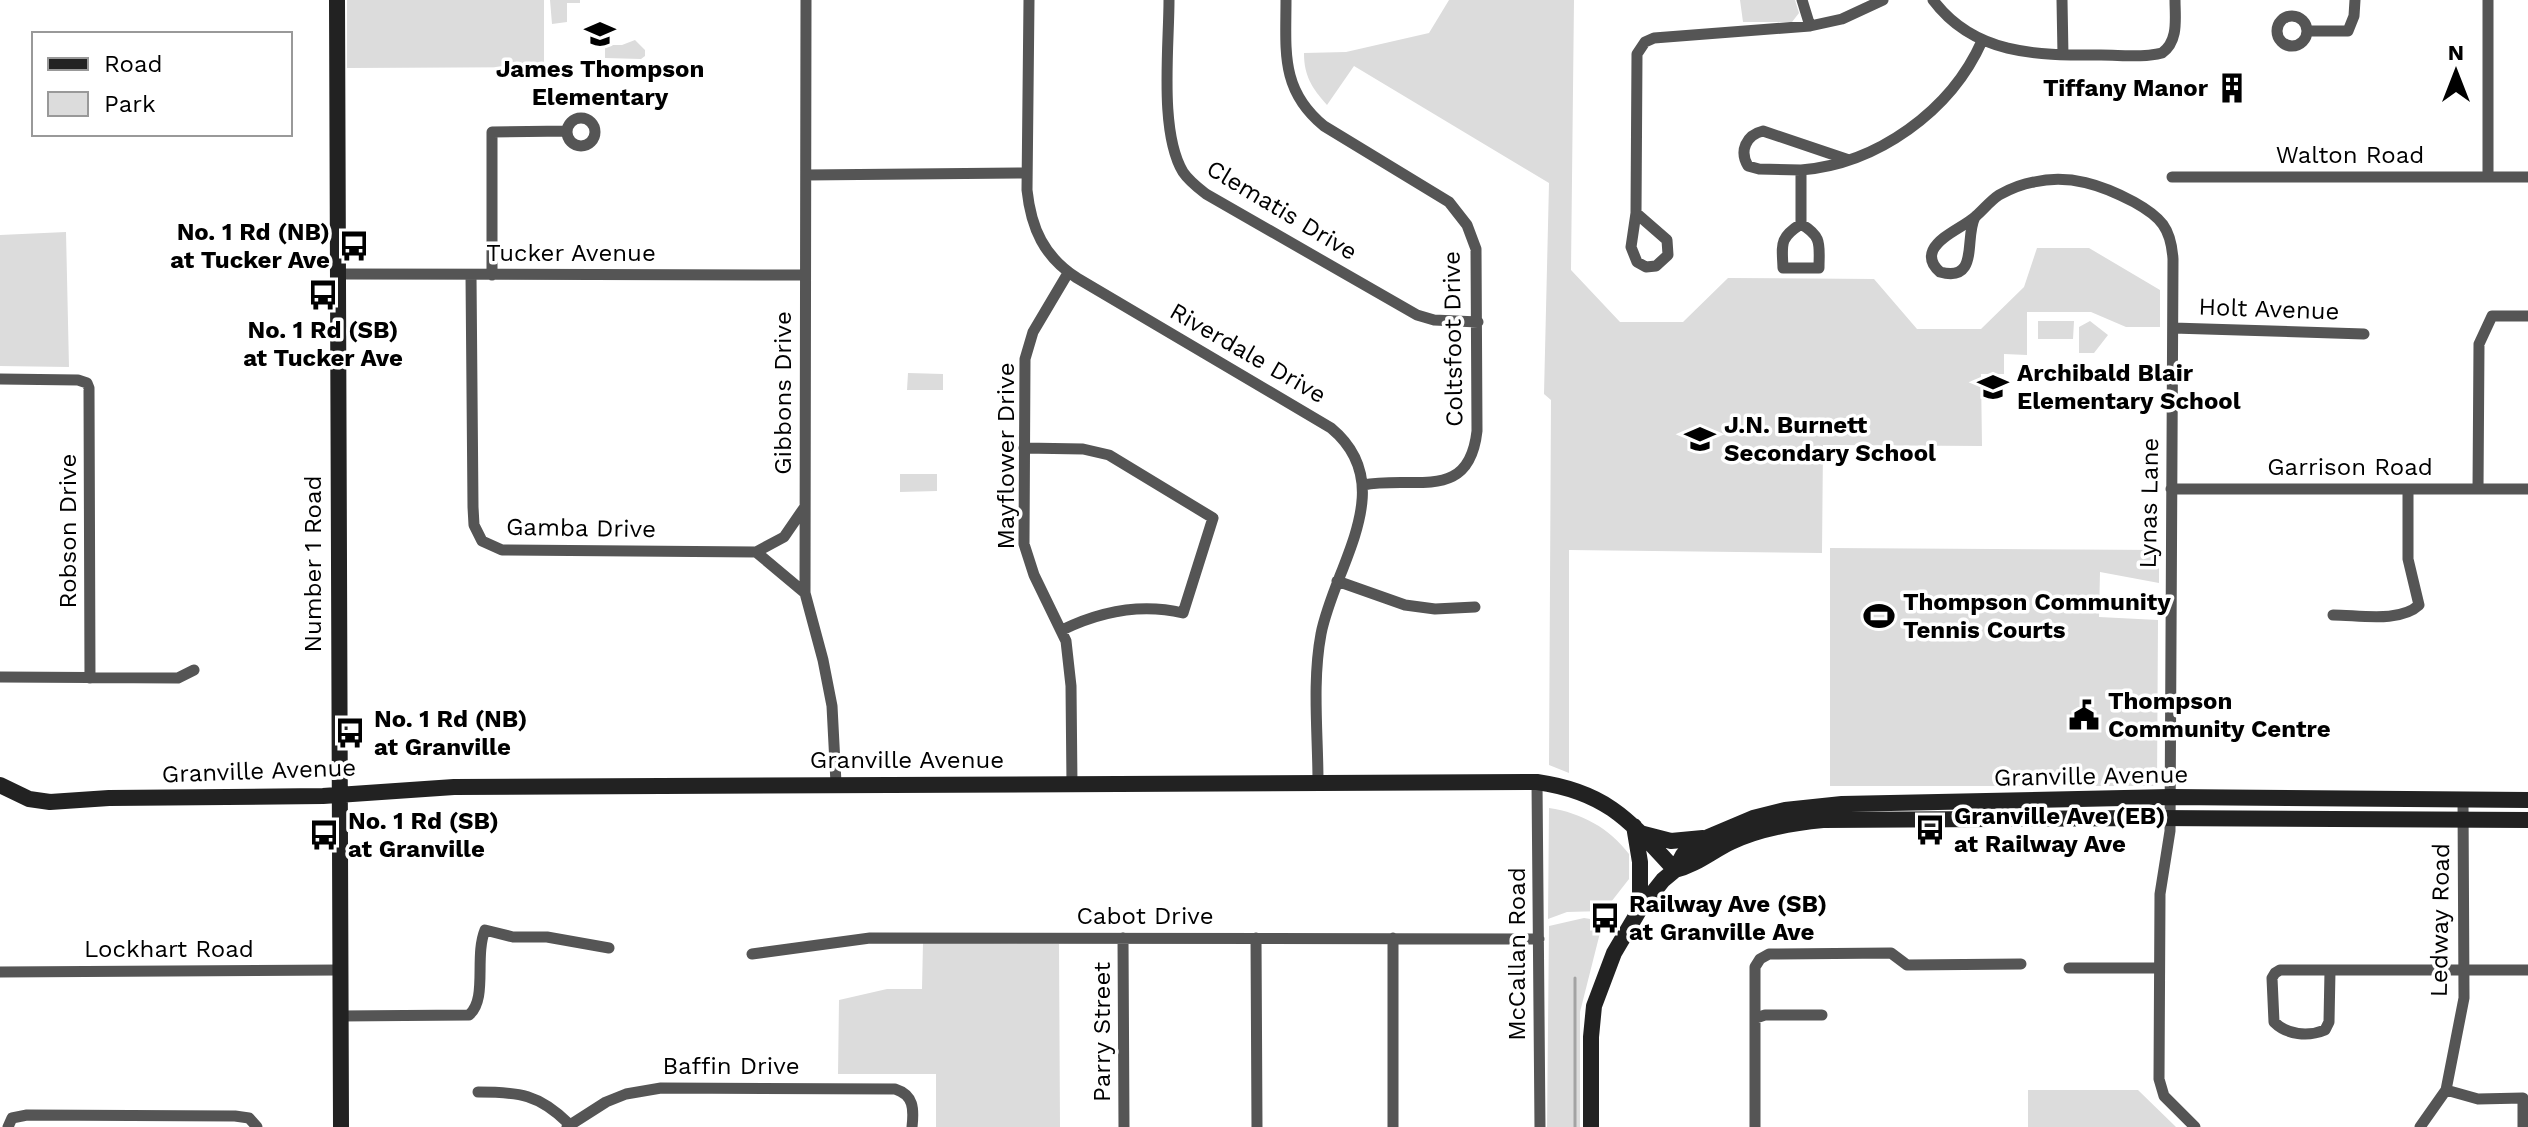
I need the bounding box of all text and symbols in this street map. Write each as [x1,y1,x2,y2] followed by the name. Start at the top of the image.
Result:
[583,17,617,51] school or university icon: James Thompson Elementary
[32,32,292,136] legend
[2416,32,2496,112] north arrow
[2448,40,2464,65] text: N
[104,50,163,78] text: Road
[496,55,704,111] place label: James Thompson Elementary
[2215,71,2249,105] building icon: Tiffany Manor
[2043,74,2209,102] place label: Tiffany Manor
[104,90,156,118] text: Park
[2276,141,2424,169] street label: Walton Road
[1202,154,1362,266] street label: Clematis Drive
[170,218,330,274] place label: No. 1 Rd (NB) at Tucker Ave
[337,229,371,263] bus stop icon: No. 1 Rd (NB) at Tucker Ave
[486,239,656,267] street label: Tucker Avenue
[1437,251,1469,427] street label: Coltsfoot Drive
[306,278,340,312] bus stop icon: No. 1 Rd (SB) at Tucker Ave
[2198,293,2340,325] street label: Holt Avenue
[1165,297,1331,409] street label: Riverdale Drive
[769,311,797,475] street label: Gibbons Drive
[243,316,403,372] place label: No. 1 Rd (SB) at Tucker Ave
[2017,359,2241,415] place label: Archibald Blair Elementary School
[992,362,1020,550] street label: Mayflower Drive
[1976,370,2010,404] school or university icon: Archibald Blair Elementary School
[1724,411,1936,467] place label: J.N. Burnett Secondary School
[1683,422,1717,456] school or university icon: J.N. Burnett Secondary School
[2134,438,2164,568] street label: Lynas Lane
[2267,453,2433,481] street label: Garrison Road
[54,454,82,608] street label: Robson Drive
[299,475,327,653] street label: Number 1 Road
[506,513,656,543] street label: Gamba Drive
[1903,588,2171,644] place label: Thompson Community Tennis Courts
[1862,599,1896,633] sports icon: Thompson Community Tennis Courts
[2108,687,2331,743] place label: Thompson Community Centre
[2067,698,2101,732] public building icon: Thompson Community Centre
[374,705,527,761] place label: No. 1 Rd (NB) at Granville
[333,716,367,750] bus stop icon: No. 1 Rd (NB) at Granville
[810,746,1004,774] street label: Granville Avenue
[161,754,357,788] street label: Granville Avenue
[1994,760,2188,792] street label: Granville Avenue
[1954,802,2165,858] place label: Granville Ave (EB) at Railway Ave
[348,807,499,863] place label: No. 1 Rd (SB) at Granville
[1913,813,1947,847] bus stop icon: Granville Ave (EB) at Railway Ave
[307,818,341,852] bus stop icon: No. 1 Rd (SB) at Granville
[2425,843,2455,997] street label: Ledway Road
[1503,867,1531,1041] street label: McCallan Road
[1629,890,1827,946] place label: Railway Ave (SB) at Granville Ave
[1588,901,1622,935] bus stop icon: Railway Ave (SB) at Granville Ave
[1076,902,1214,930] street label: Cabot Drive
[84,935,254,963] street label: Lockhart Road
[1088,962,1116,1102] street label: Parry Street
[662,1052,800,1080] street label: Baffin Drive

